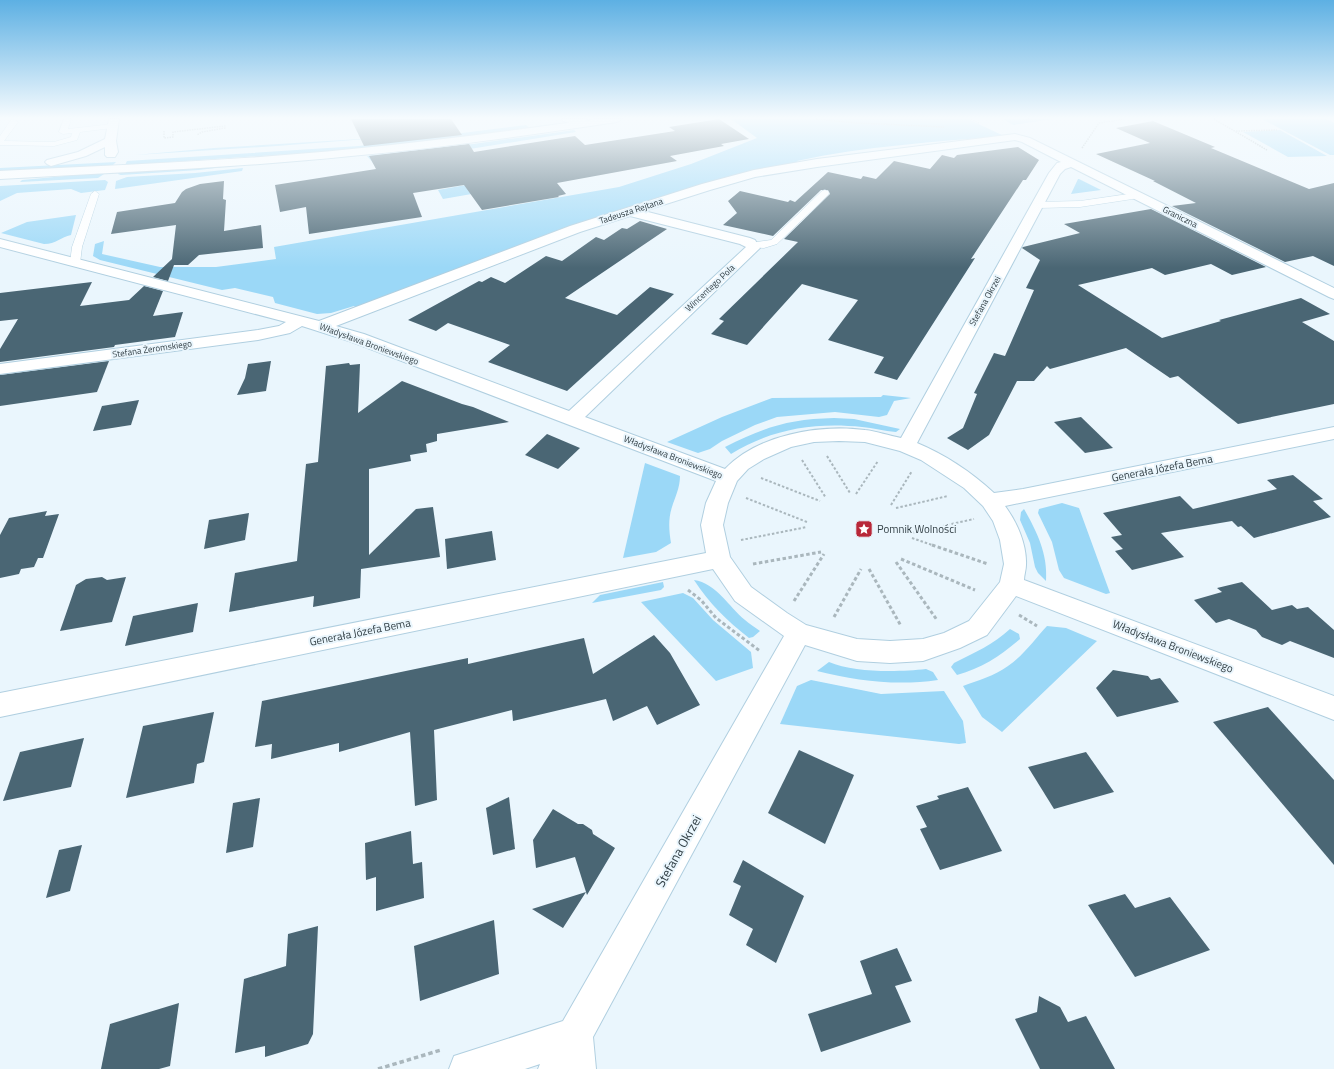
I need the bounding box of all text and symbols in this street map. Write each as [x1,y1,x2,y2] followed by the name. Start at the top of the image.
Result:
[597,194,665,227] street label: Tadeusza Rejtana
[1161,203,1200,231] street label: Graniczna
[682,261,738,314] street label: Wincentego Pola
[965,273,1004,328] street label: Stefana Okrzei
[318,319,421,368] street label: Władysława Broniewskiego
[111,336,193,361] street label: Stefana Żeromskiego
[622,432,725,481] street label: Władysława Broniewskiego
[1110,450,1214,486] street label: Generała Józefa Bema
[854,519,874,539] place icon: Pomnik Wolności
[877,521,956,537] place label: Pomnik Wolności
[308,614,412,650] street label: Generała Józefa Bema
[1110,616,1236,677] street label: Władysława Broniewskiego
[650,811,706,891] street label: Stefana Okrzei

